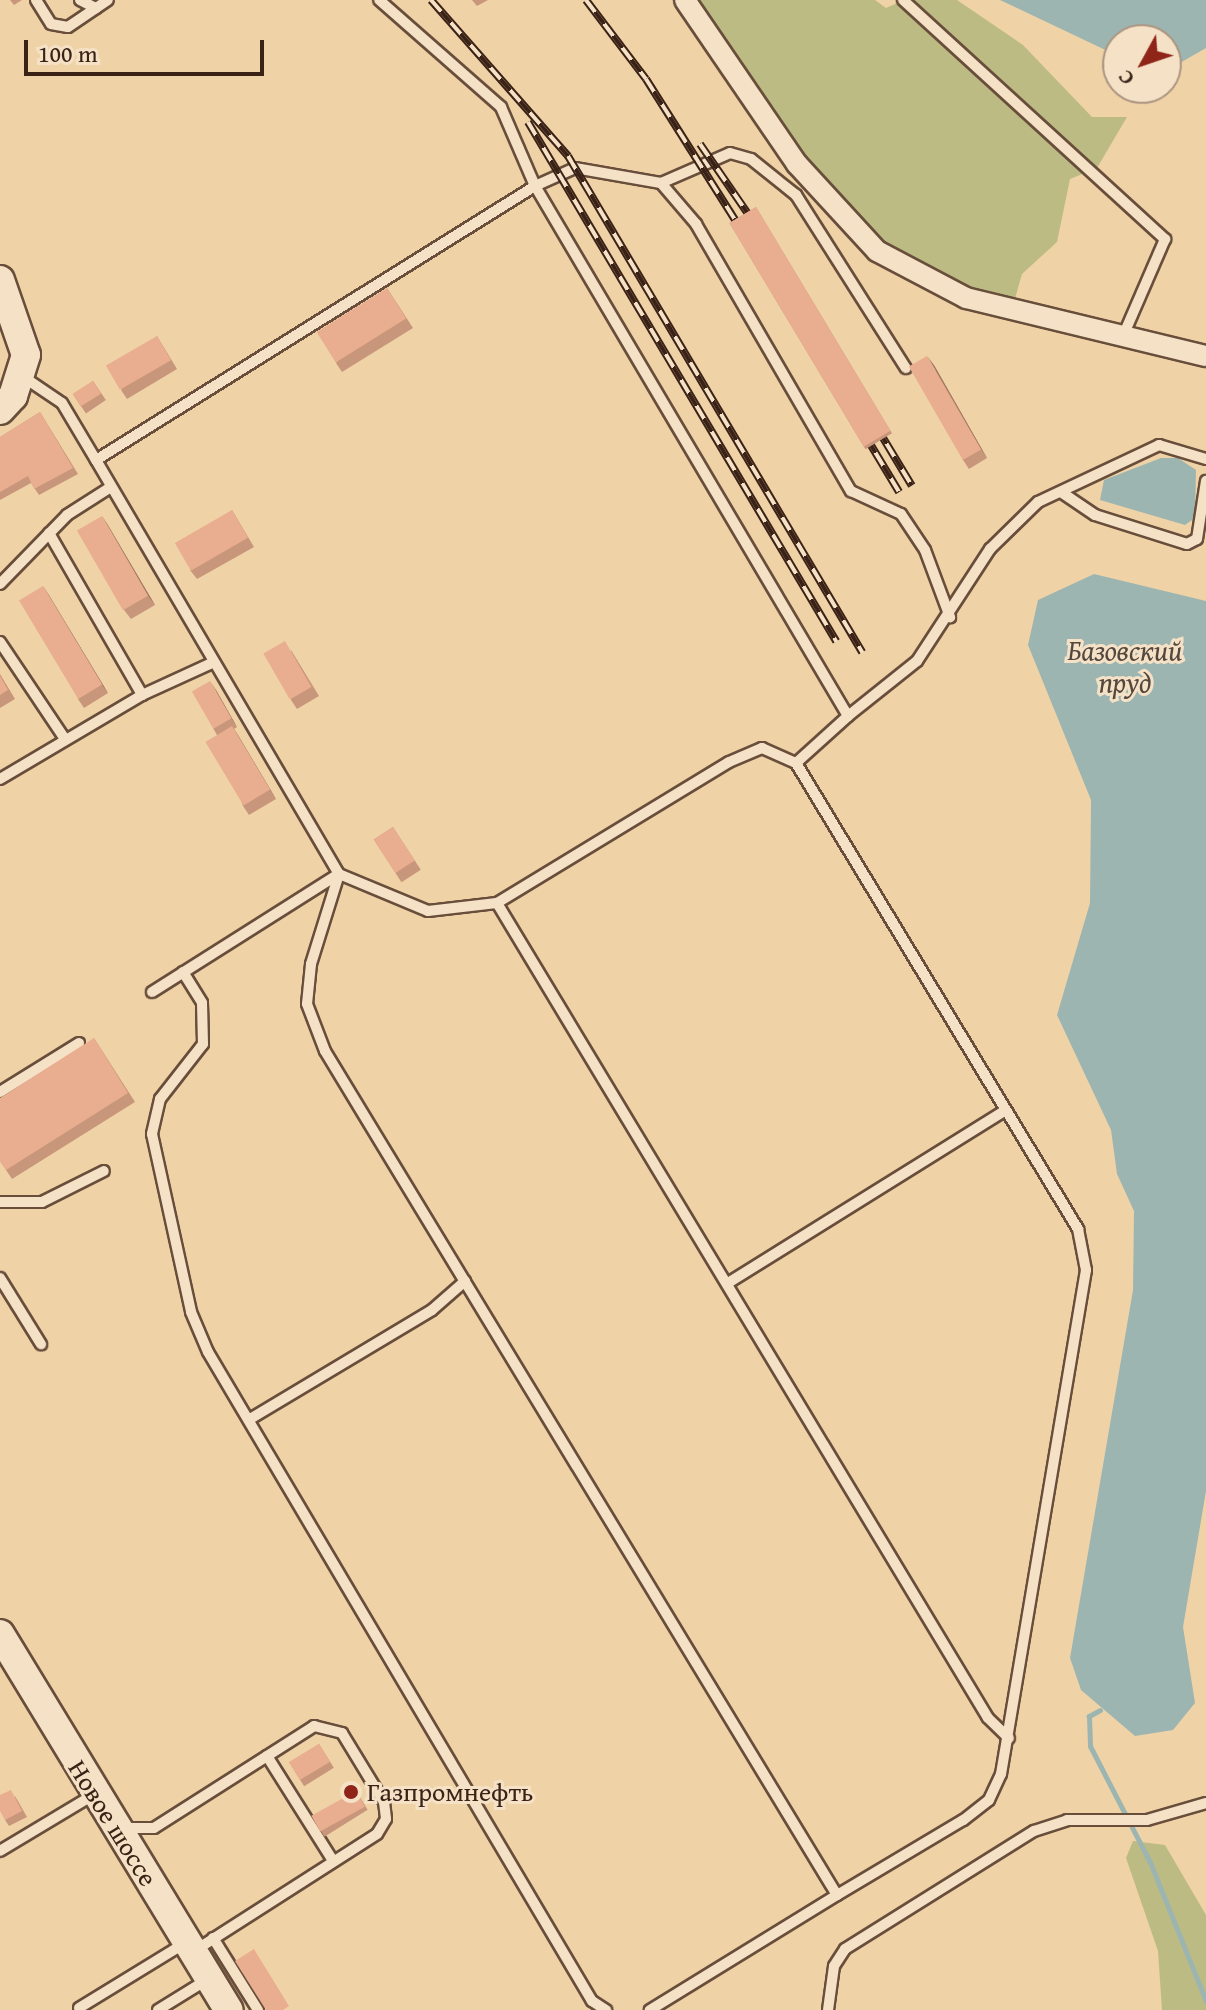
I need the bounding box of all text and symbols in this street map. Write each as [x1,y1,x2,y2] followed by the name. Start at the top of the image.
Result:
[28,24,268,74] scale bar
[1102,24,1182,104] north arrow
[38,36,98,71] text: 100 m
[1109,63,1141,93] text: С
[1067,633,1183,699] water label: Базовский пруд
[62,1754,164,1892] street label: Новое шоссе
[367,1776,533,1808] place label: Газпромнефть
[342,1783,360,1801] marker: Газпромнефть

